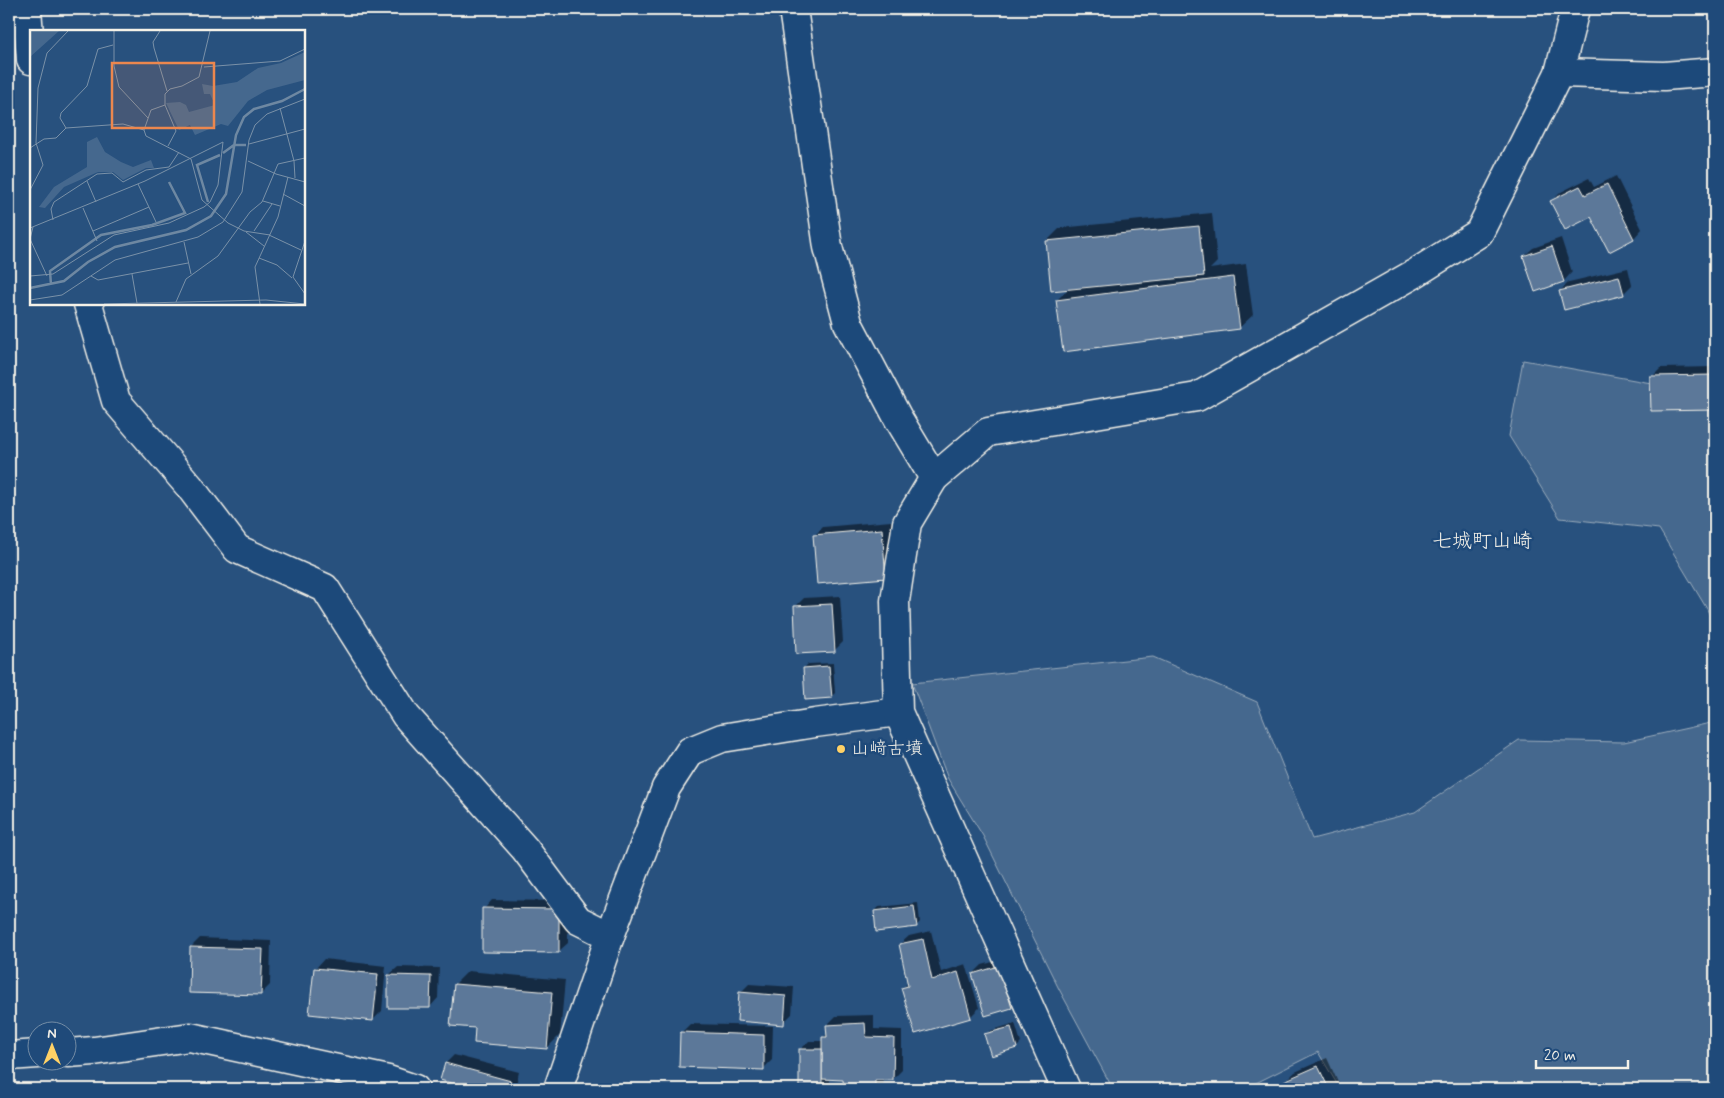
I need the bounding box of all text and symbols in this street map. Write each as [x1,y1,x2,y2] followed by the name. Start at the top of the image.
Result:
[30,30,305,305] inset map
[1432,528,1532,555] district label: 七城町山崎
[851,737,923,761] place label: 山﨑古墳
[835,743,847,755] marker: 山﨑古墳
[28,1020,78,1070] north arrow
[47,1025,57,1043] text: N
[1536,1038,1629,1070] scale bar
[1544,1046,1576,1066] text: 20 m

